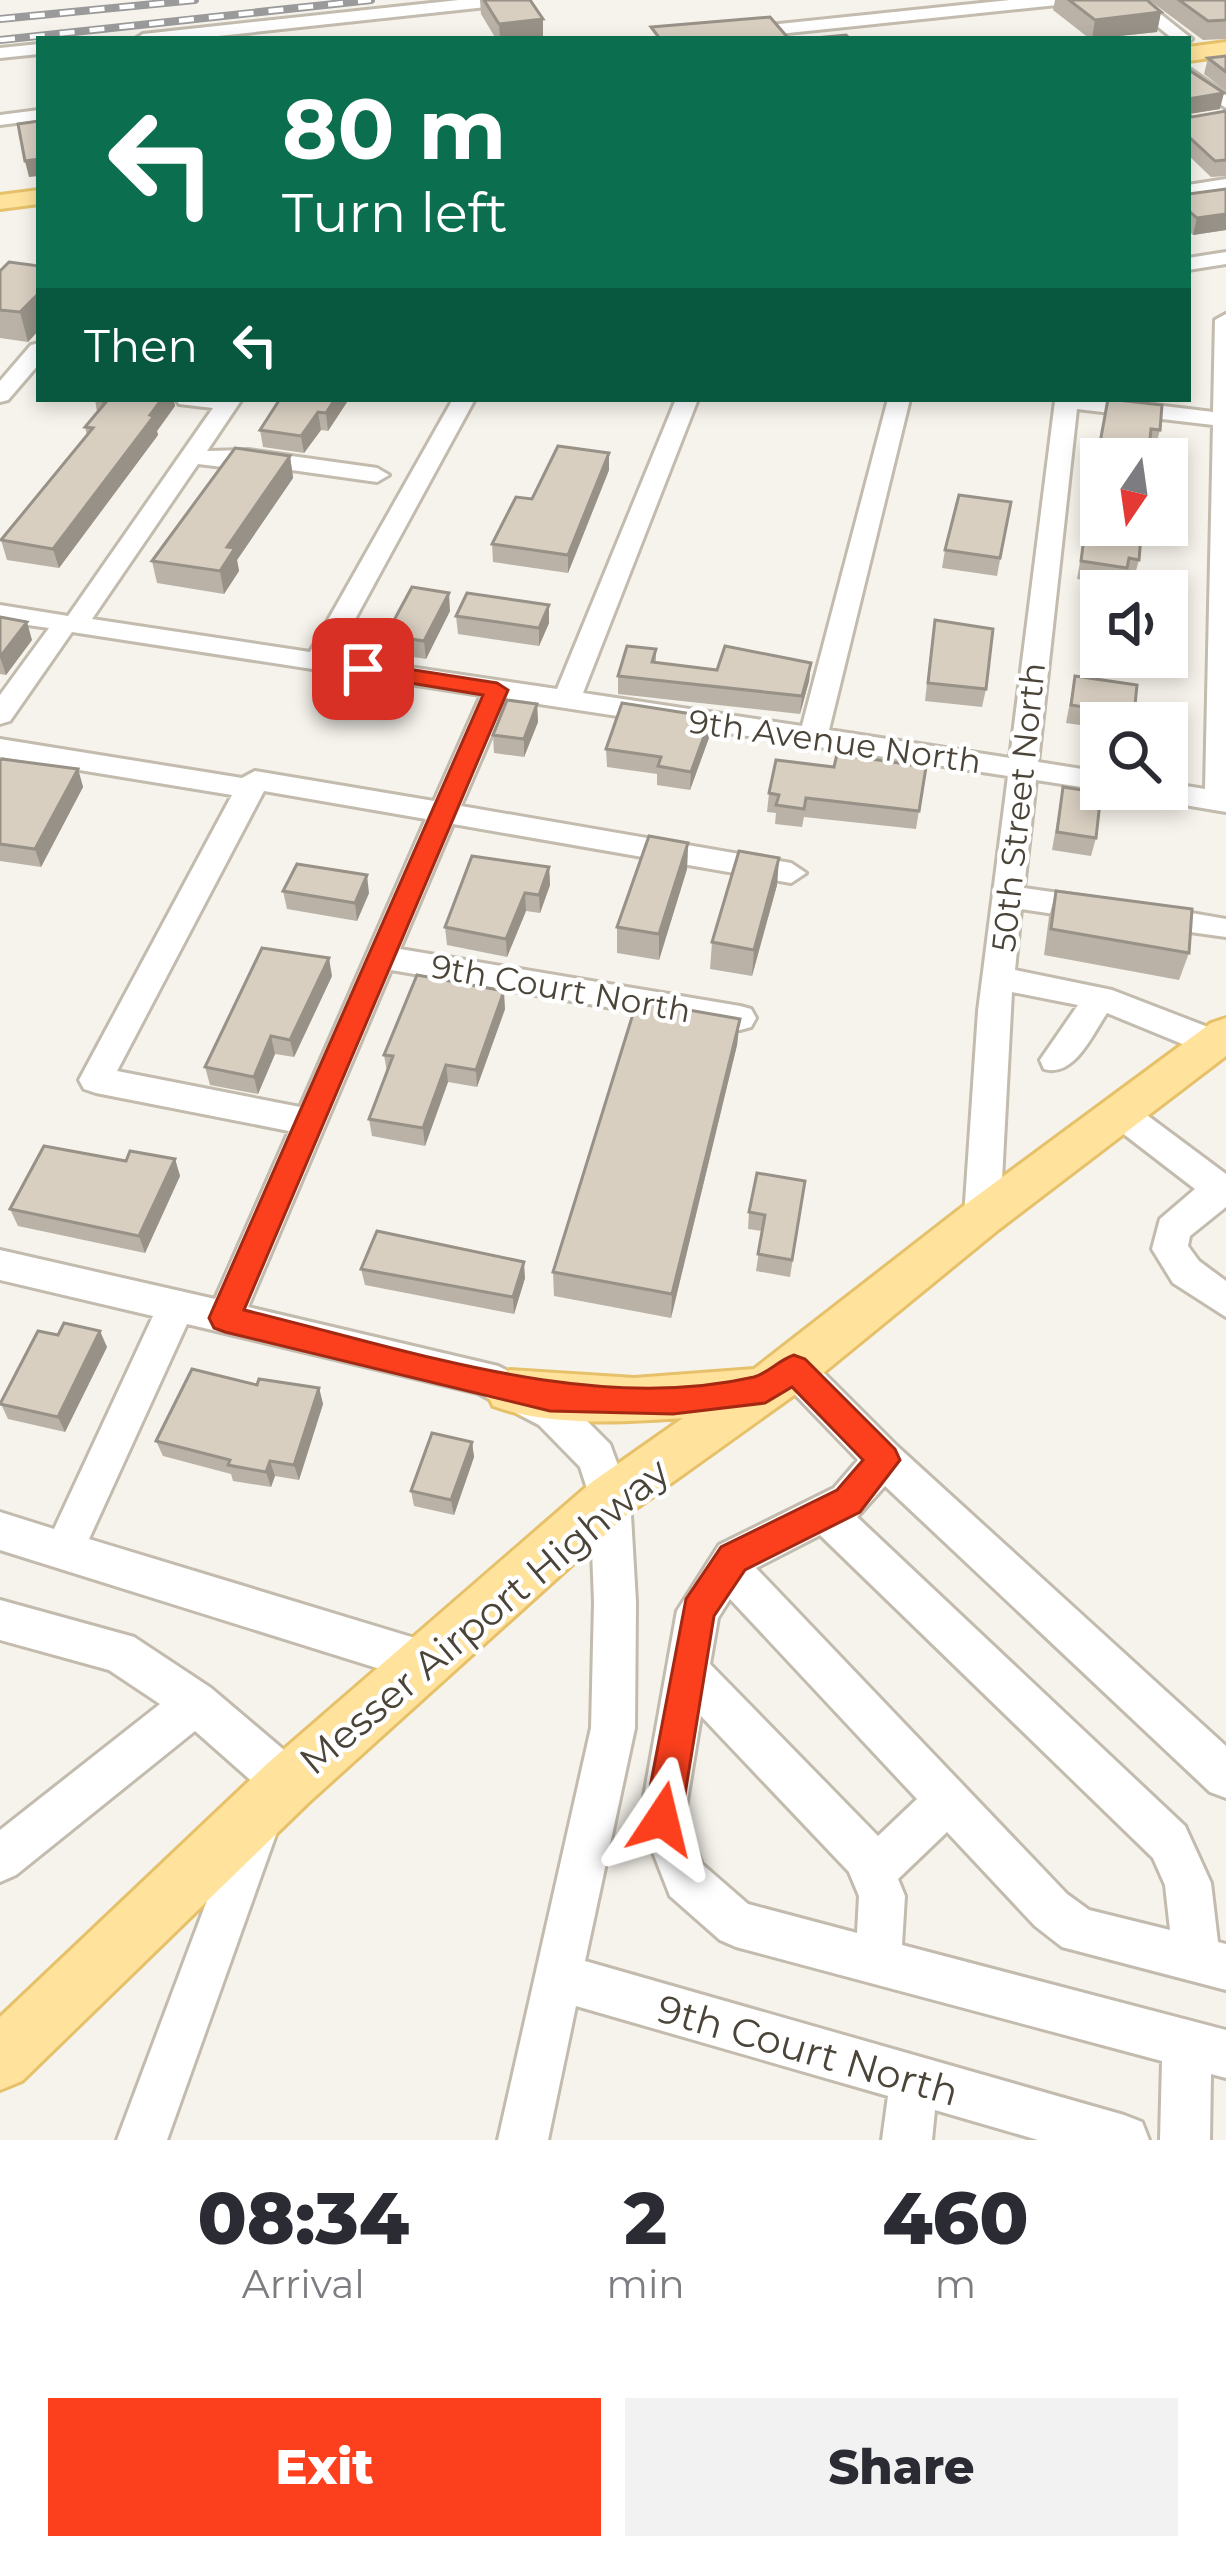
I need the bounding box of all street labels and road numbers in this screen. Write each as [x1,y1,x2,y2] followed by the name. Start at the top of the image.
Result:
[983,660,1053,954] street label: 50th Street North
[686,701,984,781] street label: 9th Avenue North
[428,945,694,1031] street label: 9th Court North
[290,1447,679,1784] street label: Messer Airport Highway
[652,1984,964,2116] street label: 9th Court North

